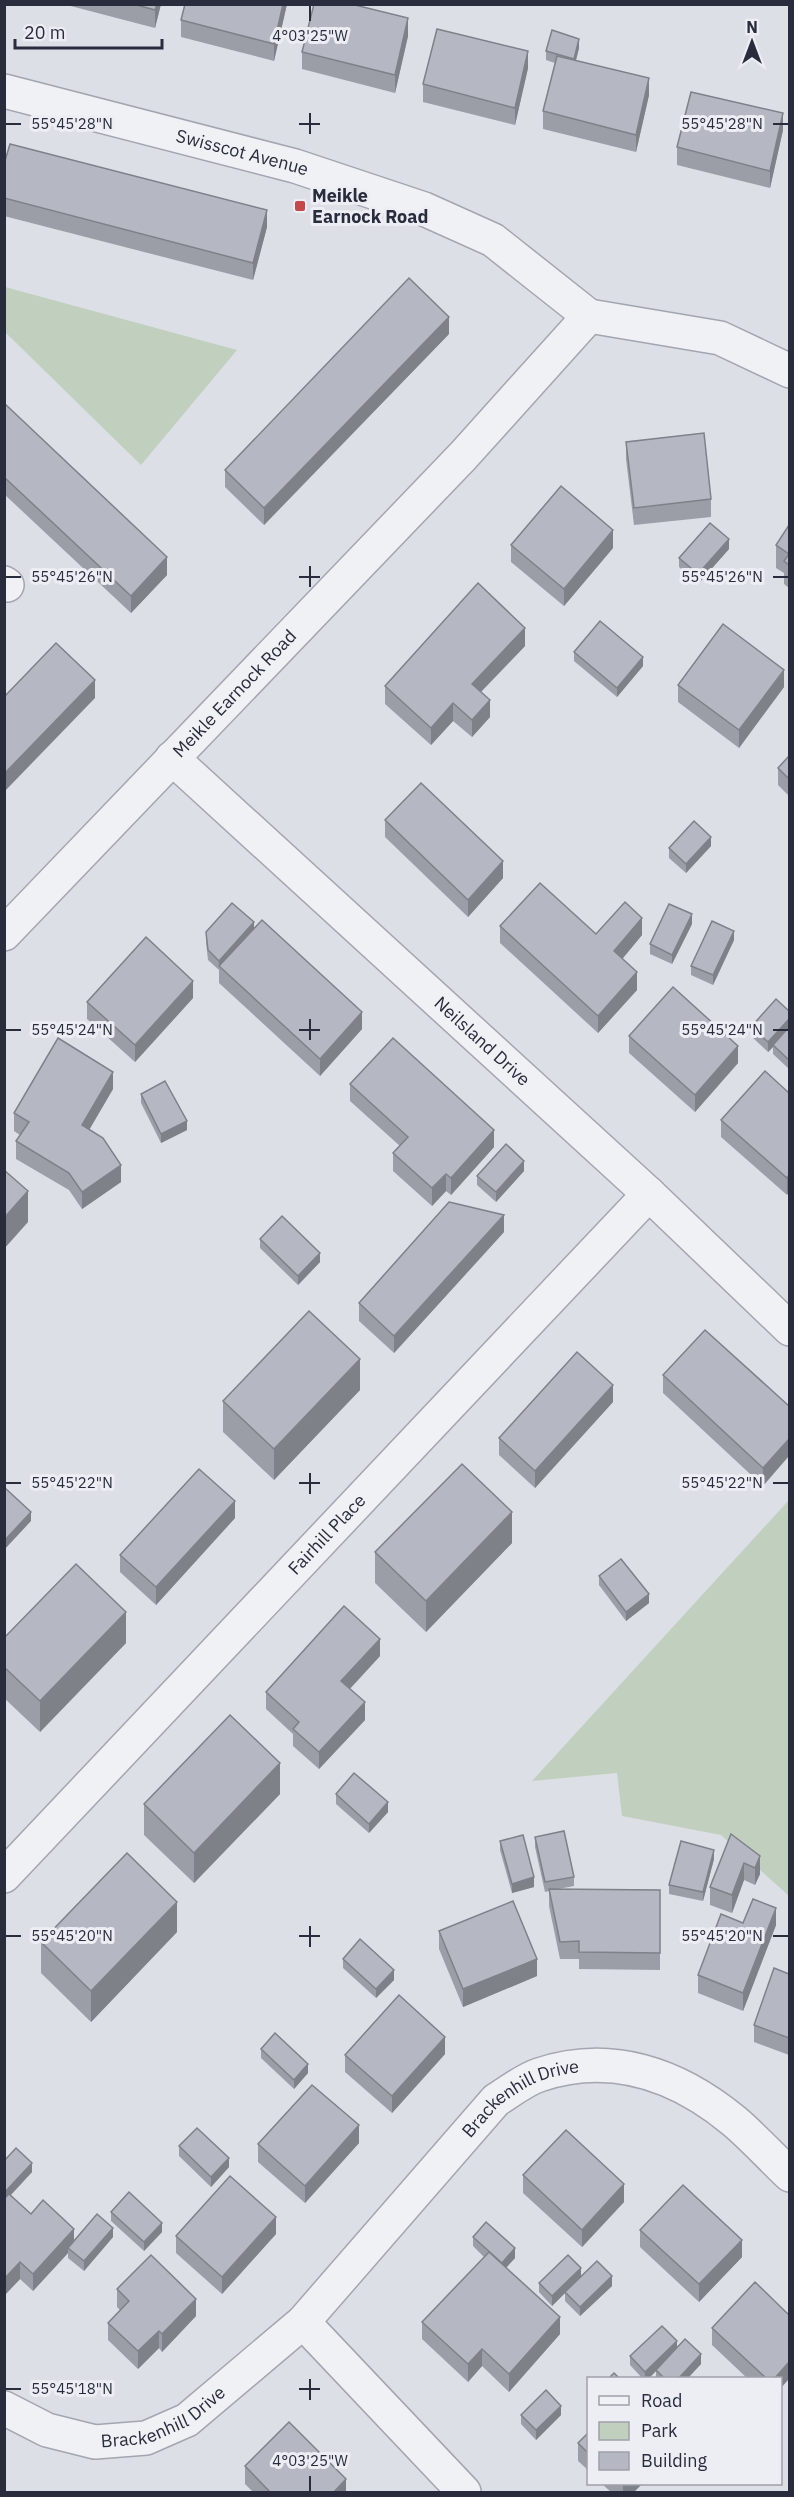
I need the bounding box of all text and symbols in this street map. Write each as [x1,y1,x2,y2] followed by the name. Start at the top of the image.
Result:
[15,12,162,50] scale bar
[722,12,782,72] north arrow
[746,17,758,37] text: N
[24,21,66,44] text: 20 m
[272,26,348,45] text: 4°03'25"W
[31,114,113,133] text: 55°45'28"N
[681,114,763,133] text: 55°45'28"N
[174,124,312,181] street label: Swisscot Avenue
[312,184,428,228] place label: Meikle Earnock Road
[293,199,307,213] marker: Meikle Earnock Road
[31,567,113,586] text: 55°45'26"N
[681,567,763,586] text: 55°45'26"N
[168,625,301,762] street label: Meikle Earnock Road
[430,991,535,1091] street label: Neilsland Drive
[31,1020,113,1039] text: 55°45'24"N
[681,1020,763,1039] text: 55°45'24"N
[31,1473,113,1492] text: 55°45'22"N
[681,1473,763,1492] text: 55°45'22"N
[283,1489,370,1580] street label: Fairhill Place
[31,1926,113,1945] text: 55°45'20"N
[681,1926,763,1945] text: 55°45'20"N
[457,2054,580,2142] street label: Brackenhill Drive
[587,2377,782,2485] legend
[31,2379,113,2398] text: 55°45'18"N
[100,2381,230,2453] street label: Brackenhill Drive
[641,2389,682,2412] text: Road
[641,2419,678,2442] text: Park
[641,2449,708,2472] text: Building
[272,2451,348,2470] text: 4°03'25"W

